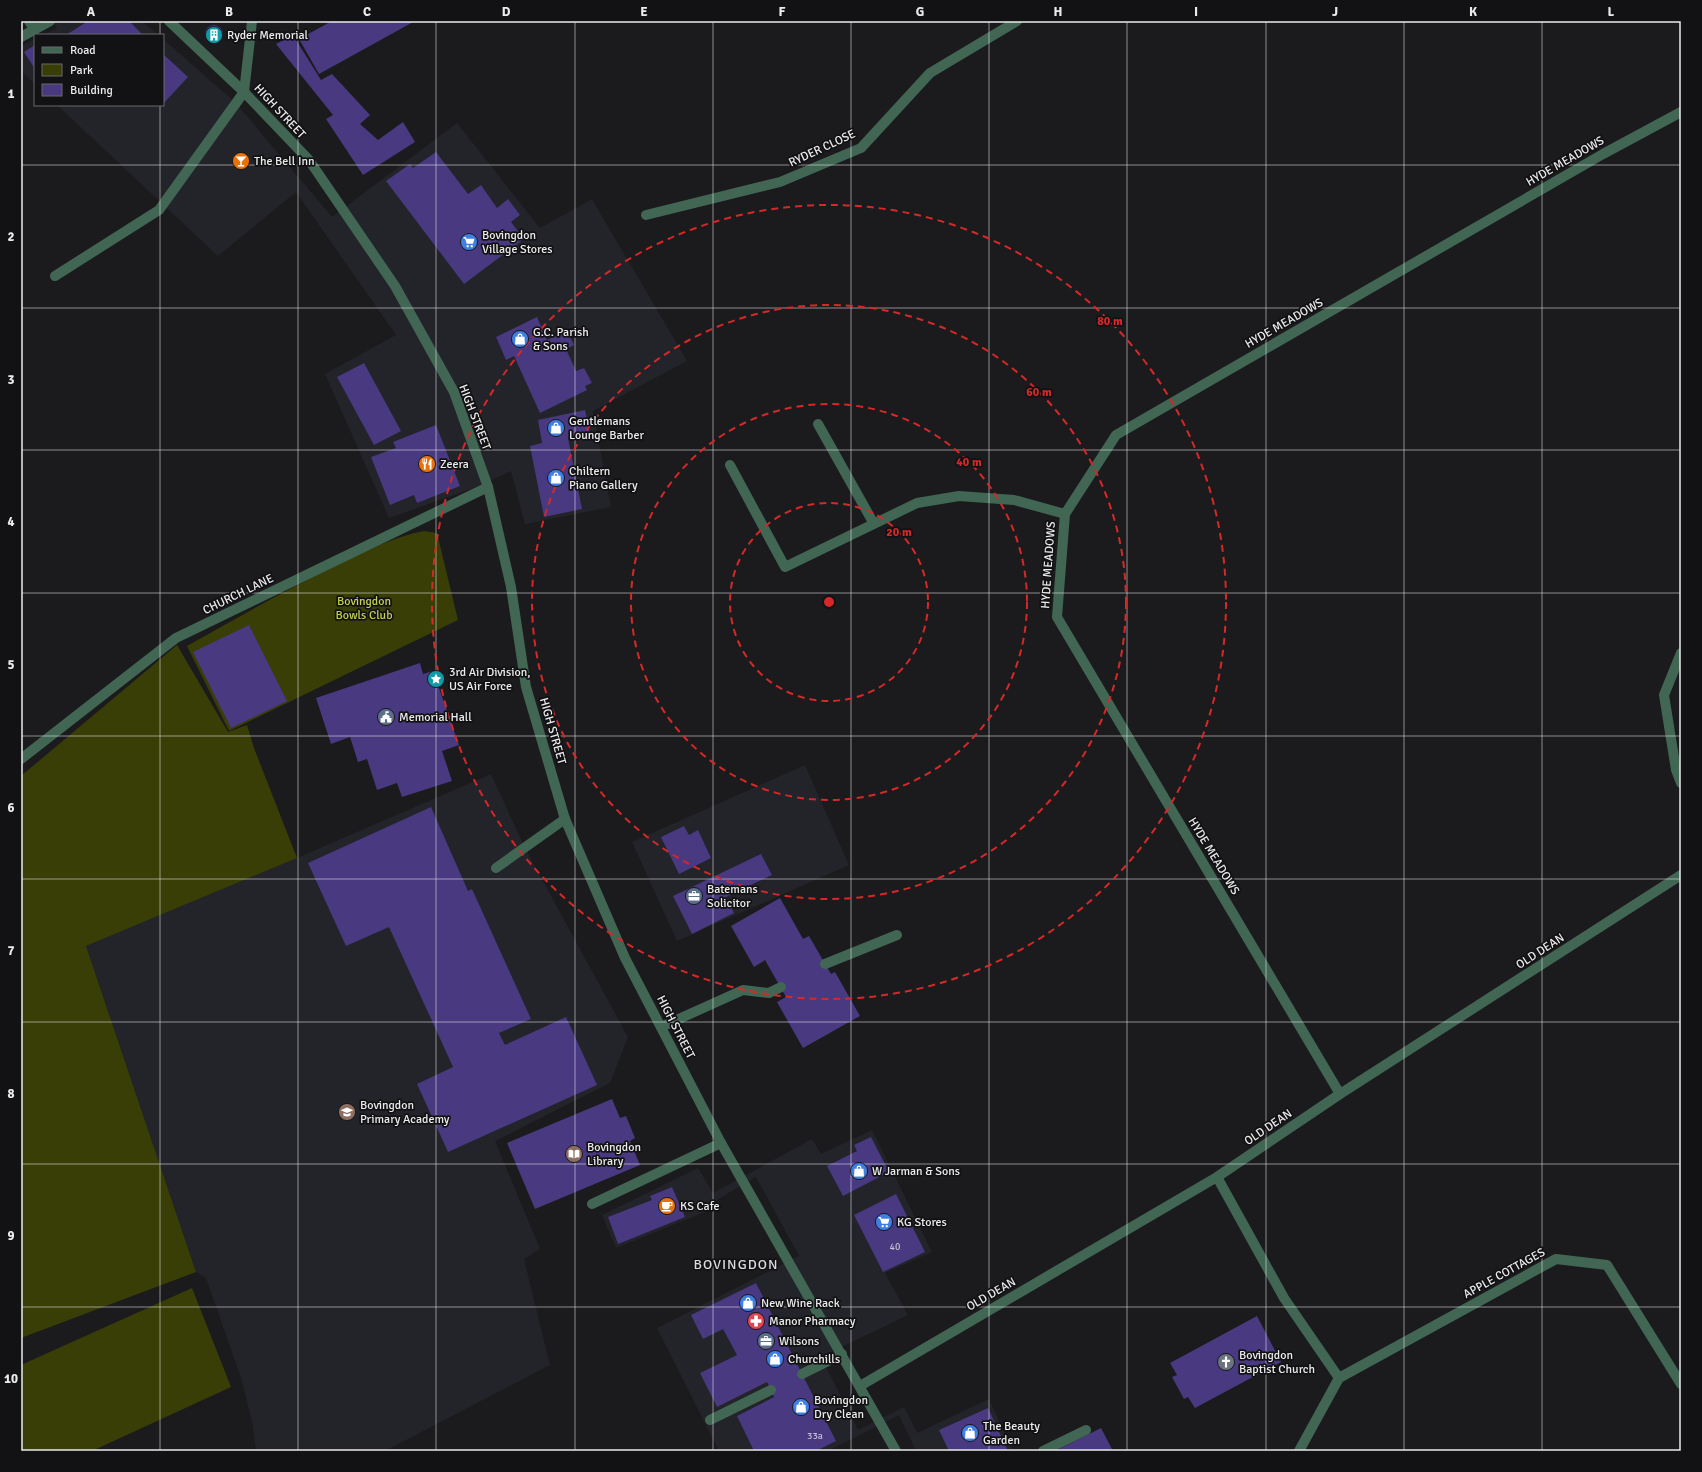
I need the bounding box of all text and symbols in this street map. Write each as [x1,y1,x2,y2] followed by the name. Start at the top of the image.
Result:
[87,4,96,20] text: A
[225,4,233,20] text: B
[363,4,371,20] text: C
[502,4,511,20] text: D
[640,4,648,20] text: E
[779,4,786,20] text: F
[916,4,924,20] text: G
[1054,4,1062,20] text: H
[1194,4,1198,20] text: I
[1332,4,1338,20] text: J
[1469,4,1477,20] text: K
[1608,4,1615,20] text: L
[204,25,224,45] building icon: Ryder Memorial
[227,28,309,43] place label: Ryder Memorial
[34,34,164,106] legend
[70,43,96,58] text: Road
[70,63,93,78] text: Park
[251,81,309,142] street label: HIGH STREET
[70,83,113,98] text: Building
[7,86,15,102] text: 1
[786,126,858,170] street label: RYDER CLOSE
[1524,133,1607,190] street label: HYDE MEADOWS
[231,151,251,171] bar icon: The Bell Inn
[254,154,315,169] place label: The Bell Inn
[482,228,553,257] place label: Bovingdon Village Stores
[7,229,15,245] text: 2
[459,232,479,252] supermarket icon: Bovingdon Village Stores
[1243,295,1326,352] street label: HYDE MEADOWS
[1097,314,1123,329] text: 80 m
[533,325,589,354] place label: G.C. Parish & Sons
[510,329,530,349] shop icon: G.C. Parish & Sons
[7,372,15,388] text: 3
[455,382,494,452] street label: HIGH STREET
[1026,385,1052,400] text: 60 m
[569,414,644,443] place label: Gentlemans Lounge Barber
[546,418,566,438] shop icon: Gentlemans Lounge Barber
[417,454,437,474] restaurant icon: Zeera
[956,455,982,470] text: 40 m
[440,457,469,472] place label: Zeera
[569,464,638,493] place label: Chiltern Piano Gallery
[546,468,566,488] shop icon: Chiltern Piano Gallery
[7,514,15,530] text: 4
[1038,521,1059,609] street label: HYDE MEADOWS
[886,525,912,540] text: 20 m
[200,571,276,618] street label: CHURCH LANE
[336,594,393,623] park label: Bovingdon Bowls Club
[822,595,836,609] centre of rings
[7,657,15,673] text: 5
[449,665,530,694] place label: 3rd Air Division, US Air Force
[426,669,446,689] place icon: 3rd Air Division, US Air Force
[536,696,569,766] street label: HIGH STREET
[376,707,396,727] public building icon: Memorial Hall
[399,710,472,725] place label: Memorial Hall
[7,800,15,816] text: 6
[1185,815,1243,898] street label: HYDE MEADOWS
[707,882,758,911] place label: Batemans Solicitor
[684,886,704,906] office icon: Batemans Solicitor
[1513,930,1567,973] street label: OLD DEAN
[7,943,15,959] text: 7
[653,993,698,1061] street label: HIGH STREET
[7,1086,15,1102] text: 8
[360,1098,450,1127] place label: Bovingdon Primary Academy
[337,1102,357,1122] school or university icon: Bovingdon Primary Academy
[1241,1106,1295,1149] street label: OLD DEAN
[587,1140,641,1169] place label: Bovingdon Library
[564,1144,584,1164] library icon: Bovingdon Library
[849,1161,869,1181] shop icon: W Jarman & Sons
[872,1164,960,1179] place label: W Jarman & Sons
[657,1196,677,1216] cafe icon: KS Cafe
[680,1199,720,1214] place label: KS Cafe
[874,1212,894,1232] supermarket icon: KG Stores
[897,1215,947,1230] place label: KG Stores
[7,1228,15,1244] text: 9
[890,1241,900,1253] house number: 40
[1461,1245,1548,1302] street label: APPLE COTTAGES
[694,1256,778,1273] district label: BOVINGDON
[964,1274,1019,1315] street label: OLD DEAN
[738,1293,758,1313] shop icon: New Wine Rack
[761,1296,840,1311] place label: New Wine Rack
[746,1311,766,1331] pharmacy icon: Manor Pharmacy
[769,1314,856,1329] place label: Manor Pharmacy
[756,1331,776,1351] office icon: Wilsons
[779,1334,819,1349] place label: Wilsons
[1239,1348,1315,1377] place label: Bovingdon Baptist Church
[765,1349,785,1369] shop icon: Churchills
[788,1352,840,1367] place label: Churchills
[1216,1352,1236,1372] church icon: Bovingdon Baptist Church
[4,1371,18,1387] text: 10
[814,1393,868,1422] place label: Bovingdon Dry Clean
[791,1397,811,1417] shop icon: Bovingdon Dry Clean
[983,1419,1040,1448] place label: The Beauty Garden
[960,1423,980,1443] shop icon: The Beauty Garden
[807,1430,823,1442] house number: 33a

